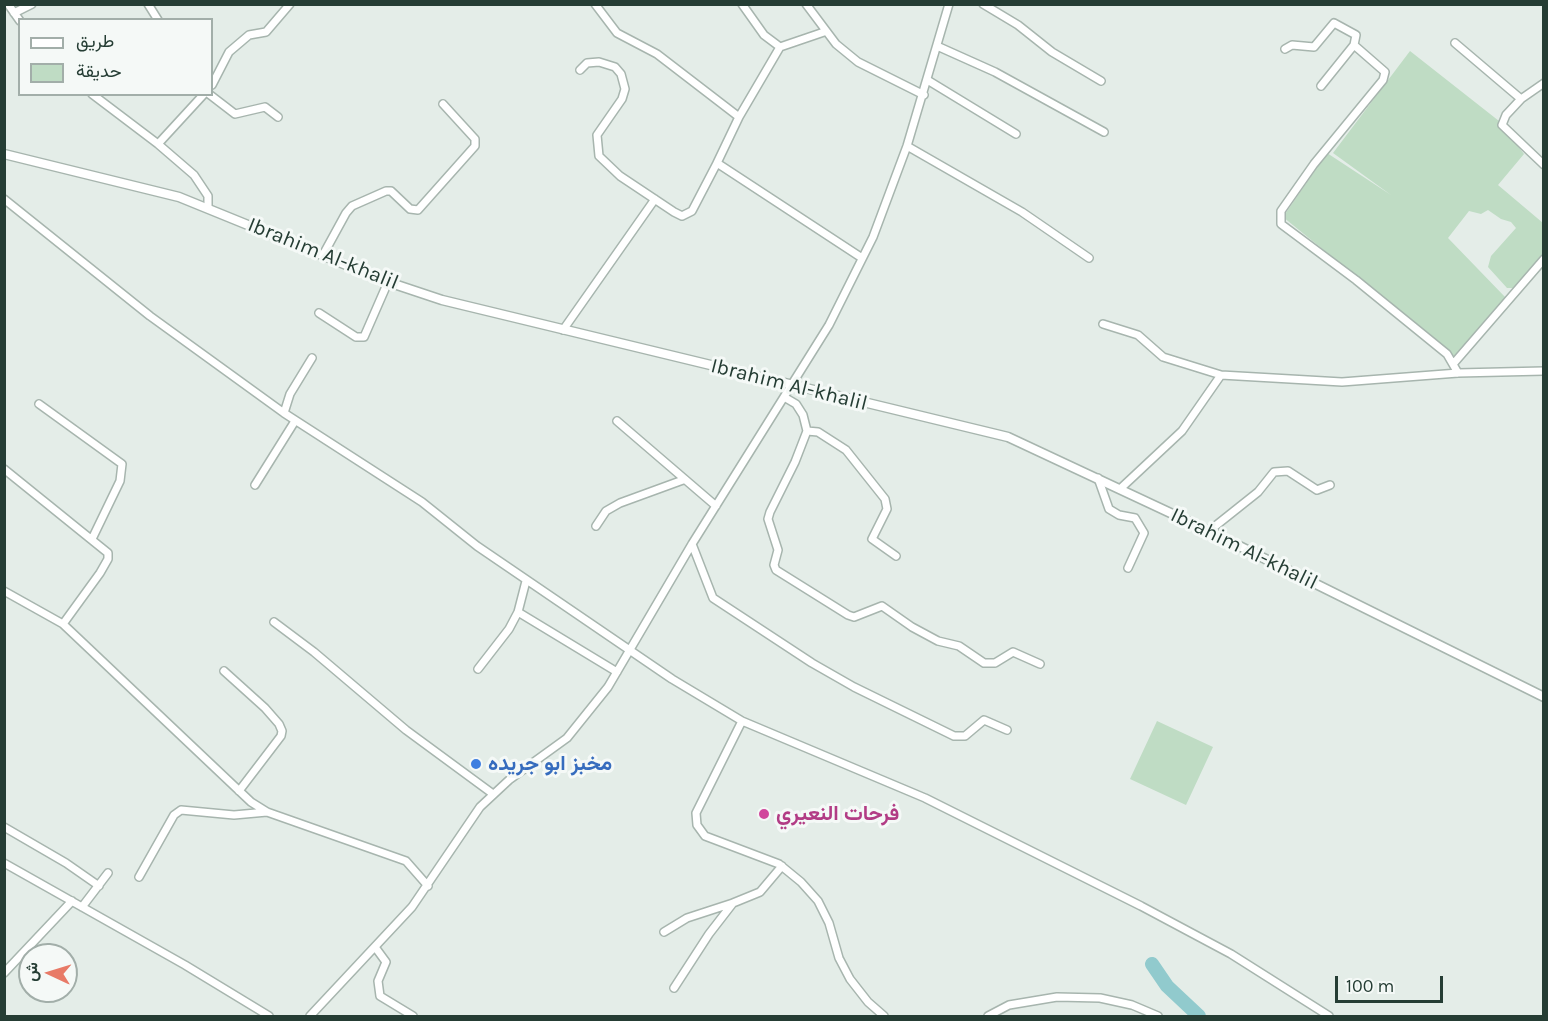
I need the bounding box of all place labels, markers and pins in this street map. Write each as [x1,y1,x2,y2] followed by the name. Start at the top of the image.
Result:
[488,751,612,777] place label: مخبز ابو جريده
[469,757,483,771] marker: مخبز ابو جريده
[776,801,899,827] place label: فرحات النعيري
[757,807,771,821] marker: فرحات النعيري

